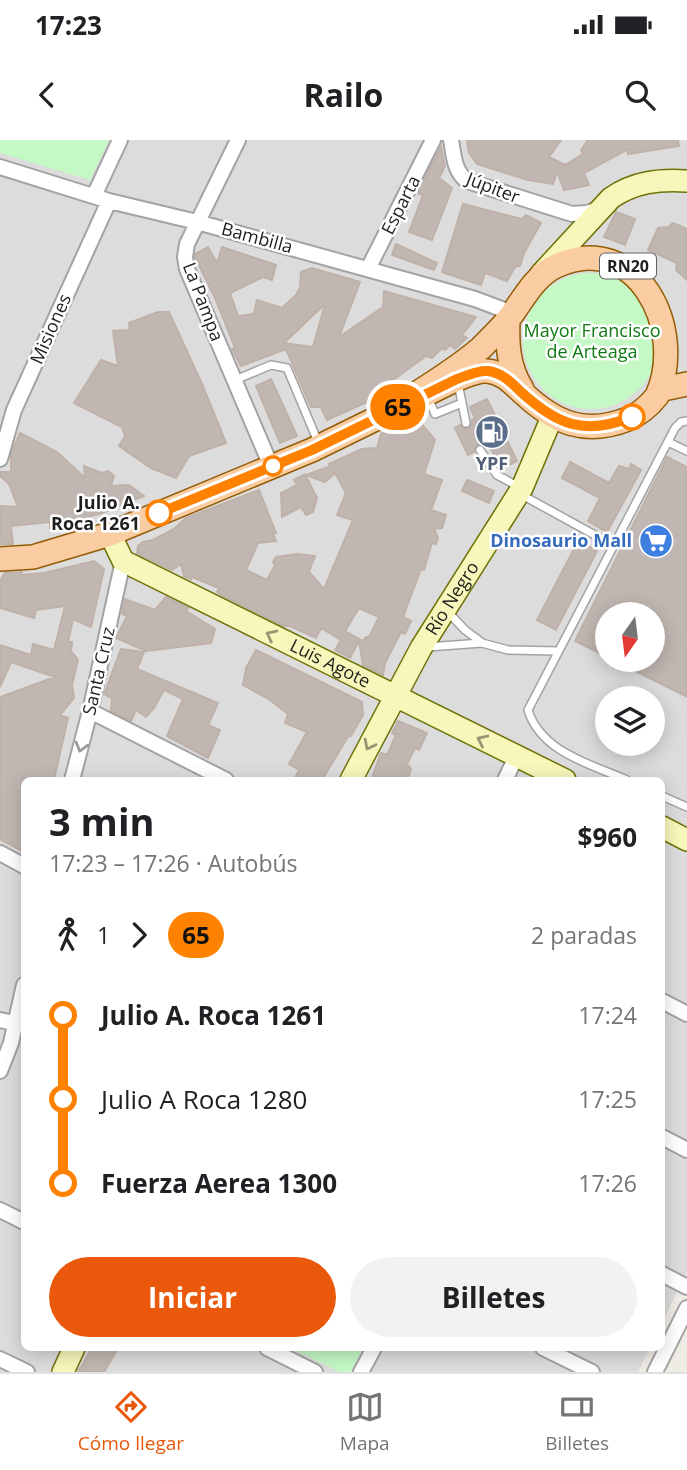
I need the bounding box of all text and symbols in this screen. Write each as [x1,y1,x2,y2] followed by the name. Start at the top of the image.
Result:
[35,7,102,43] text: 17:23
[304,73,383,116] text: Railo
[28,76,66,114] icon: back
[621,76,659,114] icon: search
[461,165,524,208] street label: Júpiter
[375,171,425,238] street label: Esparta
[219,216,296,258] street label: Bambilla
[600,254,656,278] road number: RN20
[178,259,230,344] street label: La Pampa
[24,290,76,367] street label: Misiones
[524,318,660,363] park label: Mayor Francisco de Arteaga
[366,384,430,430] line badge: 65
[384,390,412,423] text: 65
[619,404,645,430] unlabelled marker
[473,413,511,451] fuel station icon: YPF
[476,451,508,475] place label: YPF
[263,456,283,476] unlabelled marker
[51,490,140,535] place label: Julio A. Roca 1261
[146,500,172,526] marker: Julio A. Roca 1261
[637,522,675,560] supermarket icon: Dinosaurio Mall
[490,528,632,552] place label: Dinosaurio Mall
[419,557,484,639] street label: Río Negro
[595,602,665,672] north arrow
[595,602,665,756] map controls
[76,624,120,717] street label: Santa Cruz
[266,629,278,643] one-way arrow
[286,633,375,693] street label: Luis Agote
[595,686,665,756] button: layers
[477,734,489,748] one-way arrow
[364,738,378,750] one-way arrow
[75,741,89,753] one-way arrow
[49,795,154,847] text: 3 min
[578,819,637,855] text: $960
[49,847,298,879] text: 17:23 – 17:26 · Autobús
[49,916,87,954] icon: walk
[120,916,158,954] icon: forward
[182,918,210,951] text: 65
[97,919,110,951] text: 1
[531,919,637,951] text: 2 paradas
[101,997,326,1033] text: Julio A. Roca 1261
[578,999,637,1031] text: 17:24
[101,1081,307,1117] text: Julio A Roca 1280
[578,1083,637,1115] text: 17:25
[101,1165,337,1201] text: Fuerza Aerea 1300
[578,1167,637,1199] text: 17:26
[49,1257,336,1337] button: Iniciar
[350,1257,637,1337] button: Billetes
[78,1388,184,1456] tab: Cómo llegar
[340,1388,390,1456] tab: Mapa
[545,1388,609,1456] tab: Billetes

